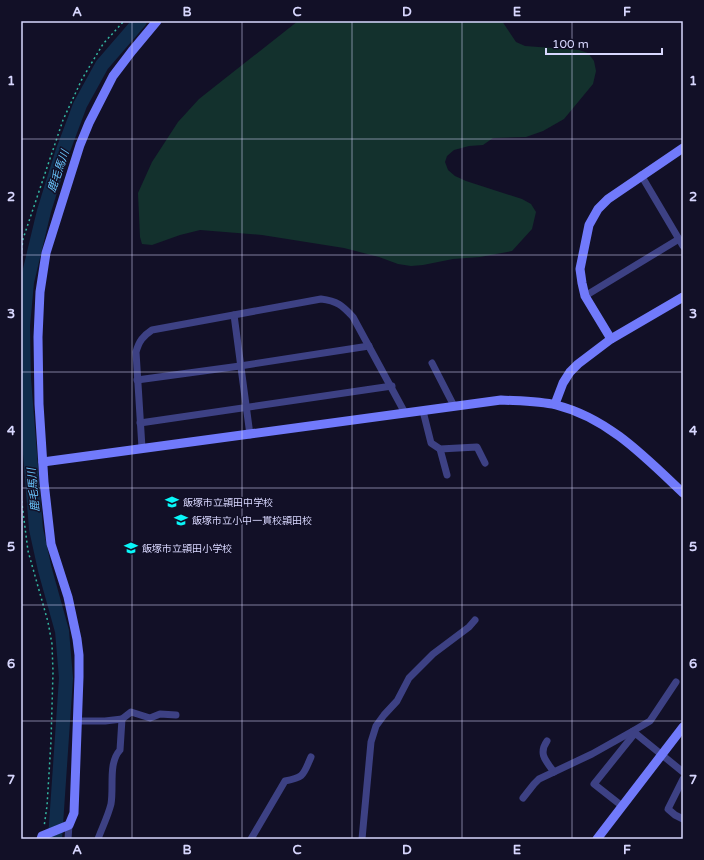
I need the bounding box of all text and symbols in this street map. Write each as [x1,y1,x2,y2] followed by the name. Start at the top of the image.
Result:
[72,4,82,20] text: A
[182,4,192,20] text: B
[292,4,302,20] text: C
[402,4,412,20] text: D
[513,4,521,20] text: E
[623,4,631,20] text: F
[546,30,662,56] scale bar
[552,37,589,51] text: 100 m
[7,73,15,89] text: 1
[689,73,697,89] text: 1
[45,147,72,194] water label: 鹿毛馬川
[7,189,15,205] text: 2
[689,189,697,205] text: 2
[7,306,15,322] text: 3
[689,306,697,322] text: 3
[7,423,16,439] text: 4
[689,423,698,439] text: 4
[25,466,42,512] water label: 鹿毛馬川
[164,494,180,510] school or university icon: 飯塚市立頴田中学校
[183,497,273,509] place label: 飯塚市立頴田中学校
[173,512,189,528] school or university icon: 飯塚市立小中一貫校頴田校
[192,515,312,527] place label: 飯塚市立小中一貫校頴田校
[7,539,15,555] text: 5
[689,539,697,555] text: 5
[123,540,139,556] school or university icon: 飯塚市立頴田小学校
[142,543,232,555] place label: 飯塚市立頴田小学校
[7,656,15,672] text: 6
[689,656,697,672] text: 6
[7,772,15,788] text: 7
[689,772,697,788] text: 7
[72,842,82,858] text: A
[182,842,192,858] text: B
[292,842,302,858] text: C
[402,842,412,858] text: D
[513,842,521,858] text: E
[623,842,631,858] text: F

